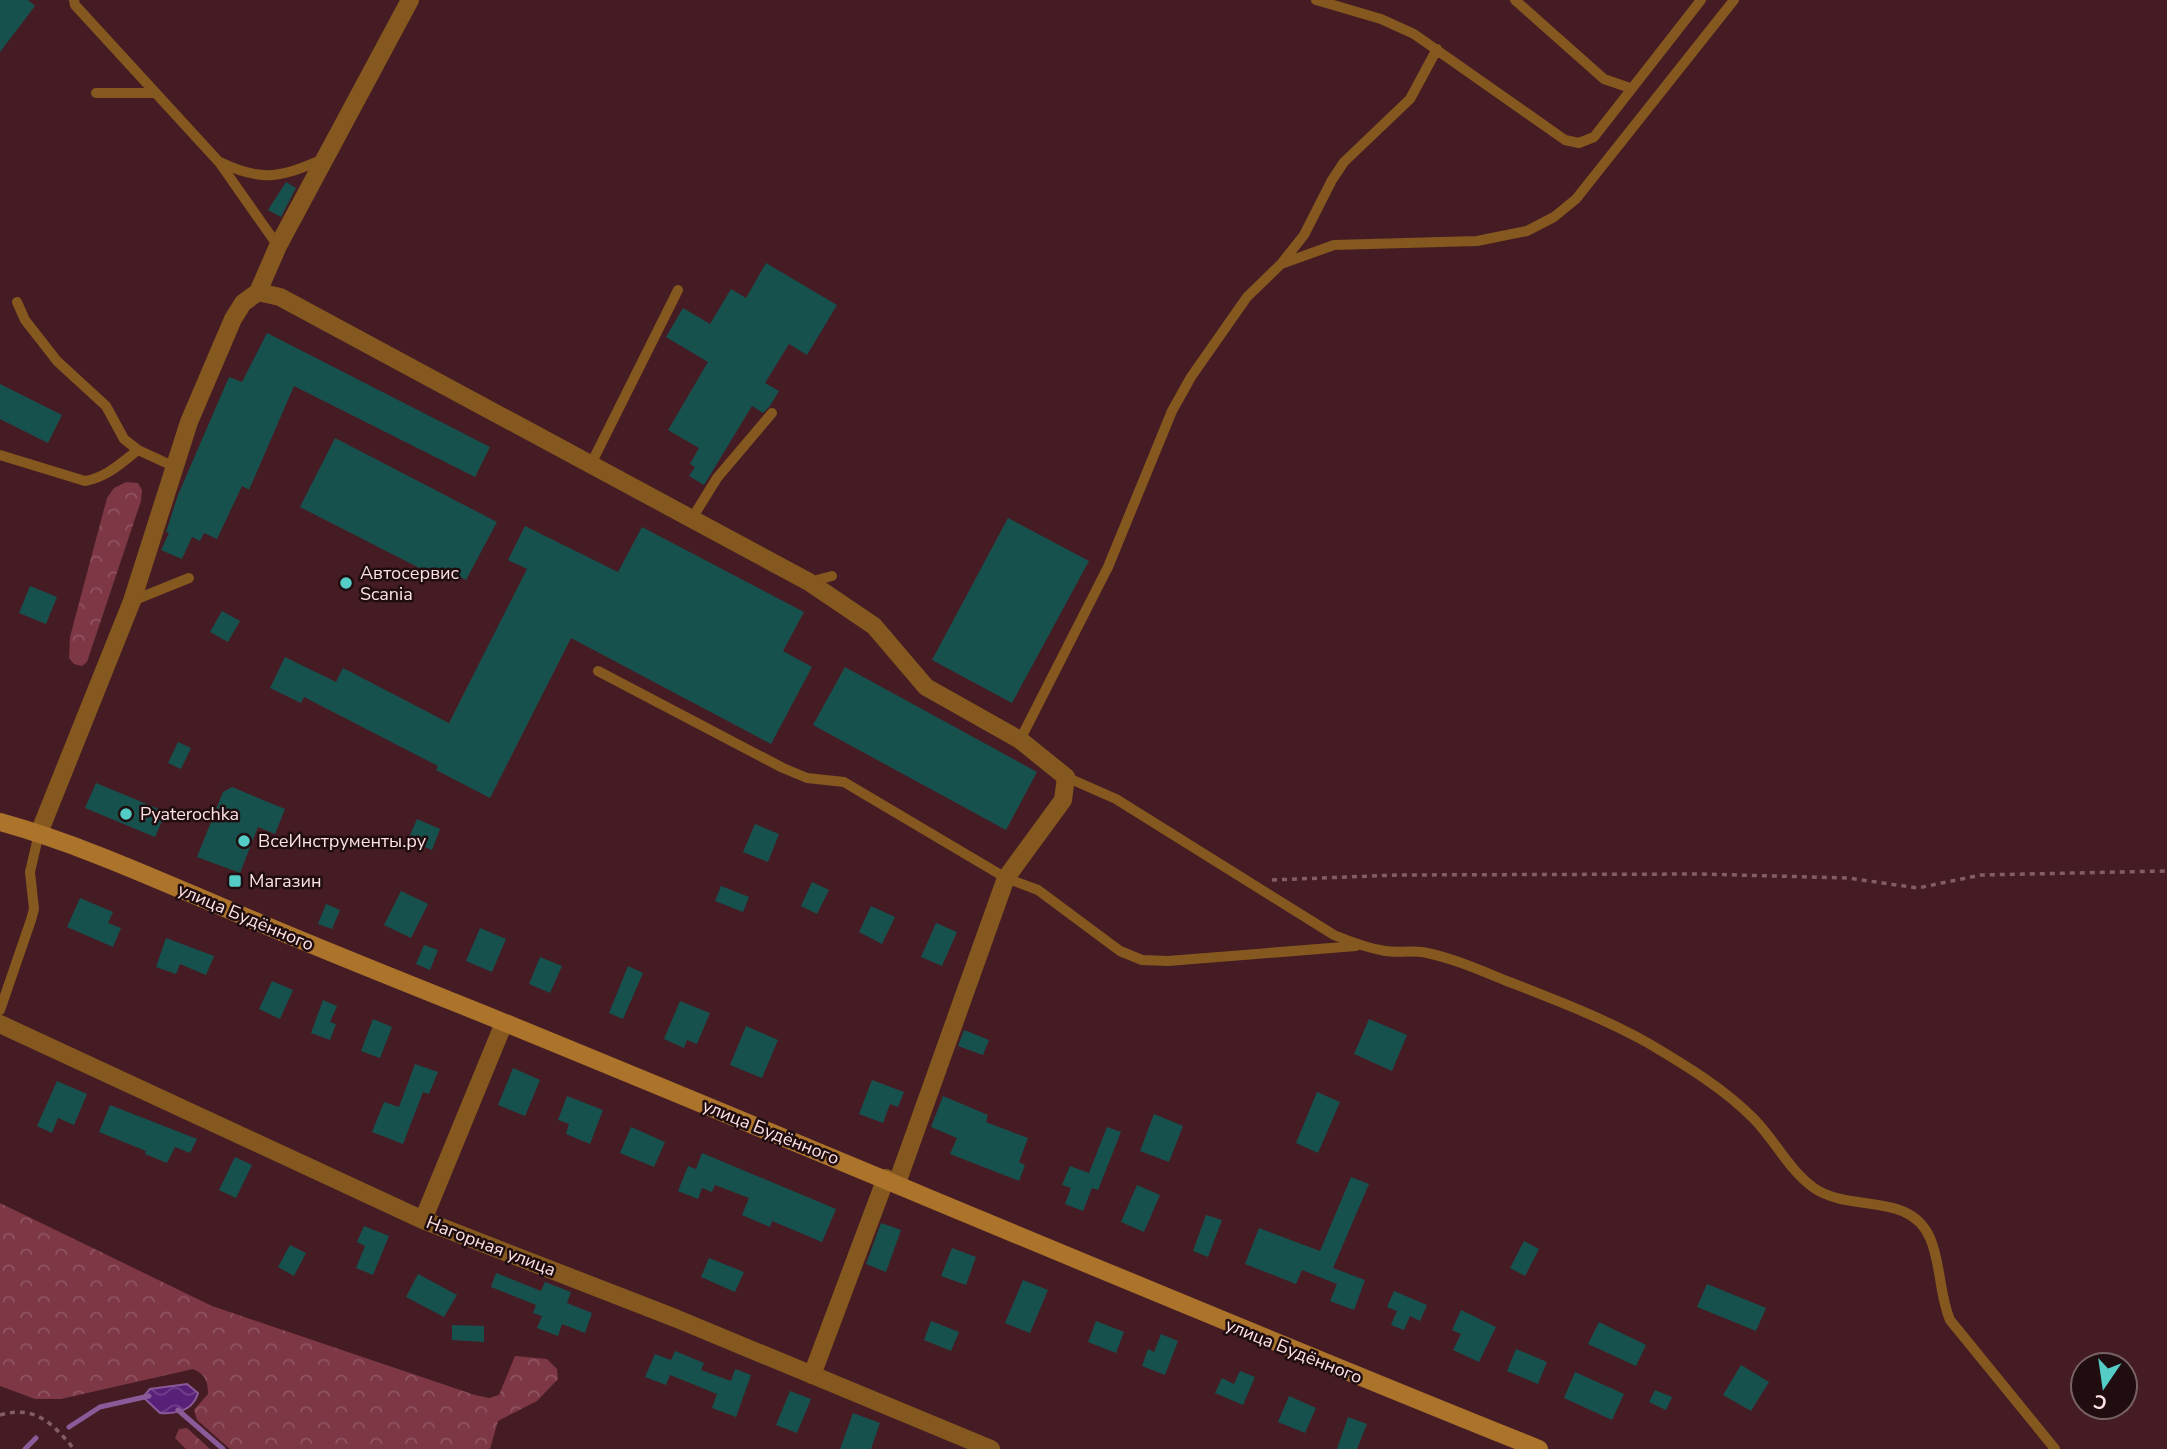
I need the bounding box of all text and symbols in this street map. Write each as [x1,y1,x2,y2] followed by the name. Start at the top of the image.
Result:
[360,561,460,606] place label: Автосервис Scania
[338,575,354,591] marker: Автосервис Scania
[140,802,239,826] place label: Pyaterochka
[118,806,134,822] marker: Pyaterochka
[258,829,427,853] place label: ВсеИнструменты.ру
[236,833,252,849] marker: ВсеИнструменты.ру
[249,869,322,893] place label: Магазин
[227,873,243,889] marker: Магазин
[174,877,318,957] street label: улица Будённого
[699,1094,843,1170] street label: улица Будённого
[423,1210,559,1282] street label: Нагорная улица
[1222,1313,1366,1389] street label: улица Будённого
[2069,1351,2139,1421] north arrow
[2091,1387,2110,1416] text: С

